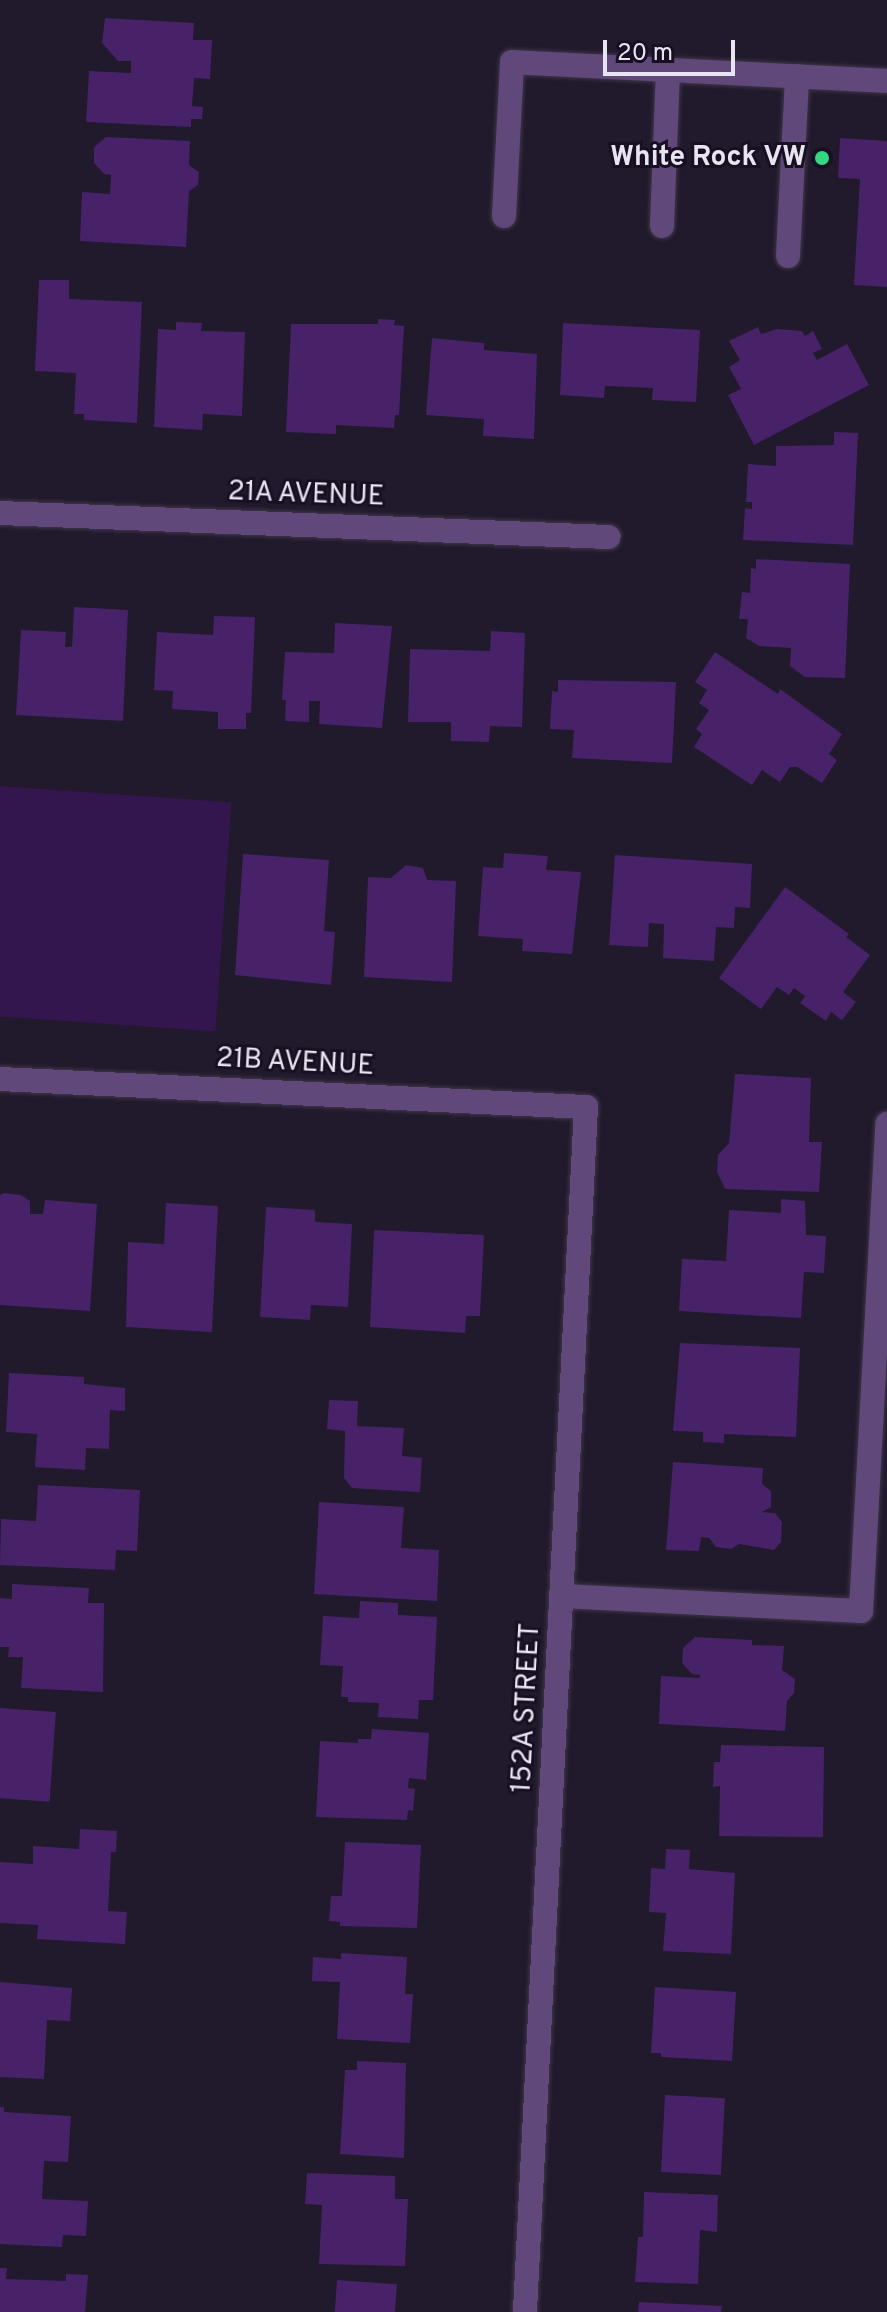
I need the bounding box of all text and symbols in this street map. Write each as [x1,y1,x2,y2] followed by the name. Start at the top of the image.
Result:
[607,24,739,74] scale bar
[617,39,673,69] text: 20 m
[609,141,806,175] place label: White Rock VW
[813,149,831,167] marker: White Rock VW
[226,475,386,515] street label: 21A AVENUE
[215,1042,375,1084] street label: 21B AVENUE
[506,1622,548,1794] street label: 152A STREET

